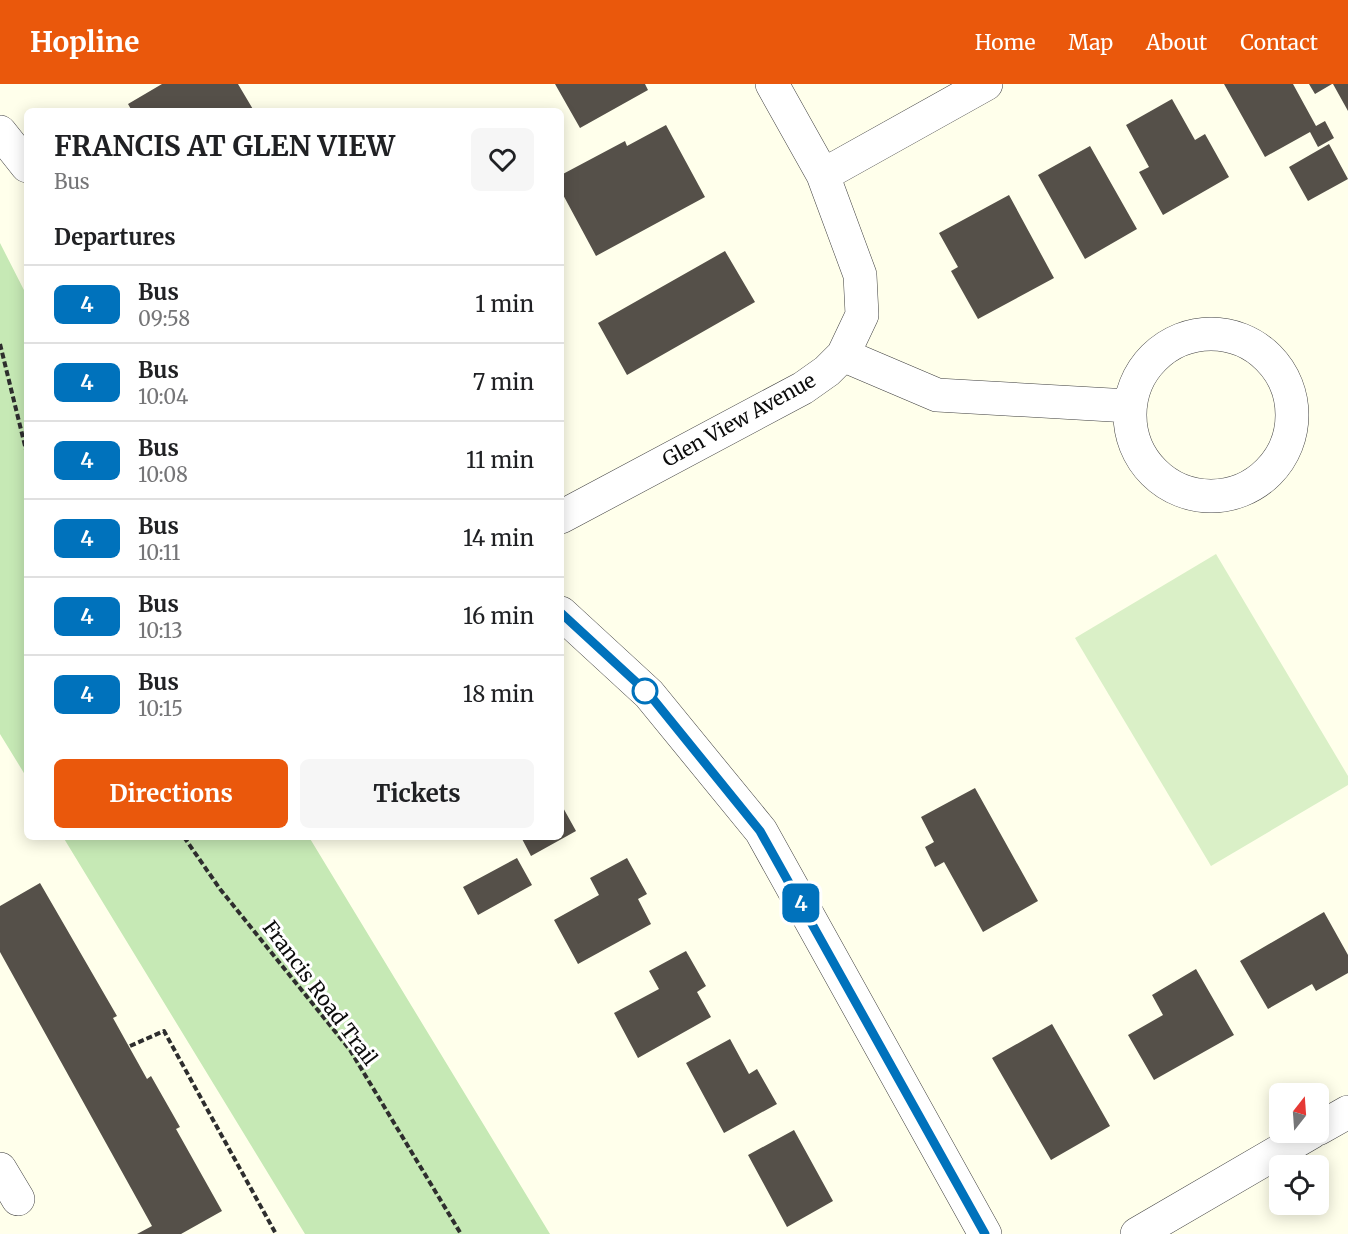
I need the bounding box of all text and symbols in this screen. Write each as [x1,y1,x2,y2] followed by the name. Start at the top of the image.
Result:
[30,24,139,60] text: Hopline
[975,29,1035,56] text: Home
[1068,29,1113,56] text: Map
[1146,29,1207,56] text: About
[1240,29,1318,56] text: Contact
[54,128,395,164] text: FRANCIS AT GLEN VIEW
[471,128,534,191] button: heart
[54,169,90,194] text: Bus
[54,223,176,251] text: Departures
[138,278,179,306] text: Bus
[475,290,534,318] text: 1 min
[80,291,94,318] text: 4
[138,306,190,331] text: 09:58
[138,356,179,384] text: Bus
[658,367,820,472] street label: Glen View Avenue
[473,368,534,396] text: 7 min
[80,369,94,396] text: 4
[138,384,188,409] text: 10:04
[138,434,179,462] text: Bus
[466,446,534,474] text: 11 min
[80,447,94,474] text: 4
[138,462,188,487] text: 10:08
[138,512,179,540] text: Bus
[463,524,534,552] text: 14 min
[80,525,94,552] text: 4
[138,540,180,565] text: 10:11
[138,590,179,618] text: Bus
[463,602,534,630] text: 16 min
[80,603,94,630] text: 4
[138,618,183,643] text: 10:13
[138,668,179,696] text: Bus
[632,678,658,704] unlabelled marker
[463,680,534,708] text: 18 min
[80,681,94,708] text: 4
[138,696,183,721] text: 10:15
[54,759,288,828] button: Directions
[300,759,534,828] button: Tickets
[782,884,820,922] line badge: 4
[794,890,808,917] text: 4
[258,915,383,1070] street label: Francis Road Trail
[1269,1083,1329,1143] north arrow
[1269,1083,1329,1215] map controls
[1269,1155,1329,1215] button: locate

